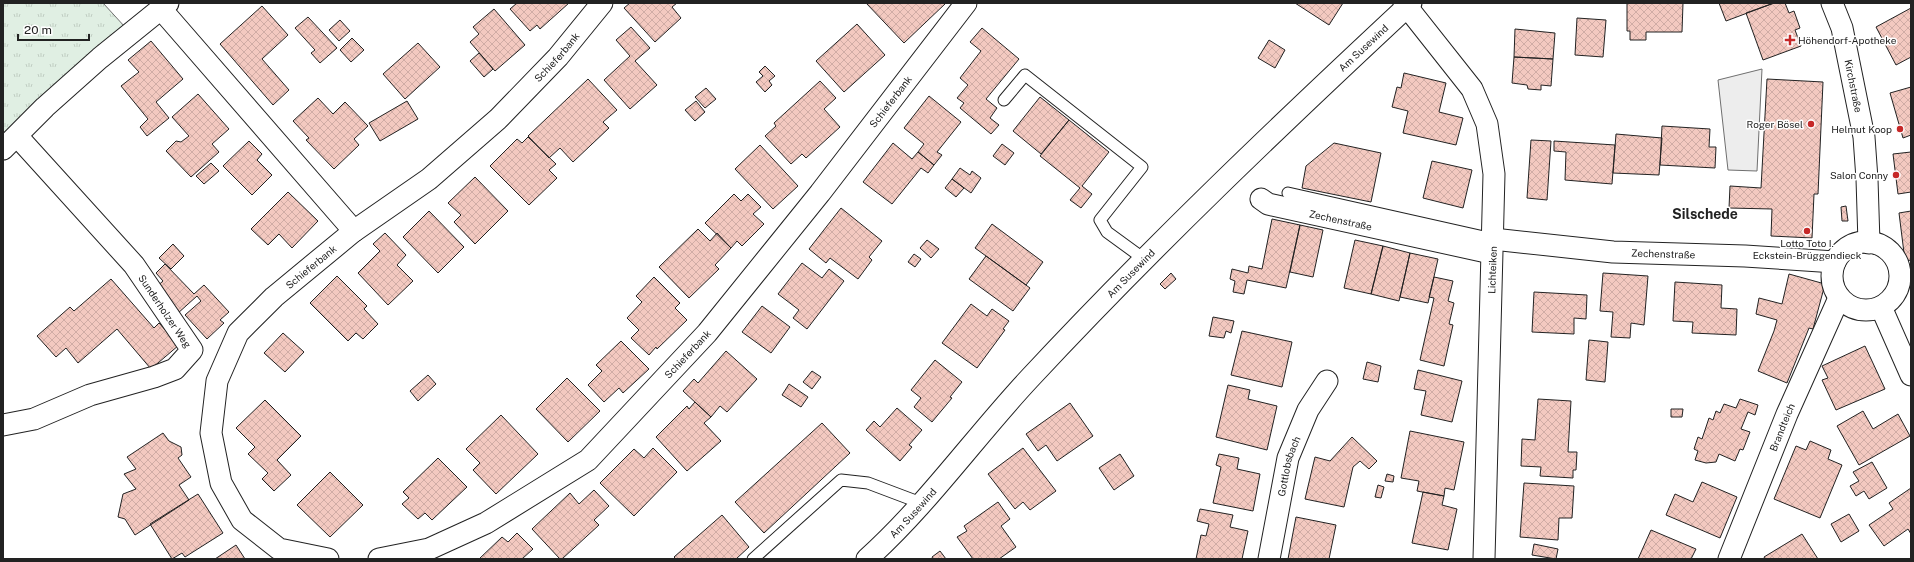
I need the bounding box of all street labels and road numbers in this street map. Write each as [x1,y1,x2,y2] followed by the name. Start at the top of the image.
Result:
[1336,22,1390,74] street label: Am Susewind
[531,30,582,84] street label: Schieferbank
[1842,58,1865,114] street label: Kirchstraße
[867,73,914,130] street label: Schieferbank
[1308,207,1374,233] street label: Zechenstraße
[283,242,339,291] street label: Schieferbank
[1104,246,1157,300] street label: Am Susewind
[1485,246,1499,294] street label: Lichteiken
[1631,247,1696,261] street label: Zechenstraße
[136,272,194,350] street label: Sunderholzer Weg
[662,327,713,381] street label: Schieferbank
[1767,401,1797,453] street label: Brandteich
[1275,434,1303,497] street label: Gottlobsbach
[887,485,939,540] street label: Am Susewind

